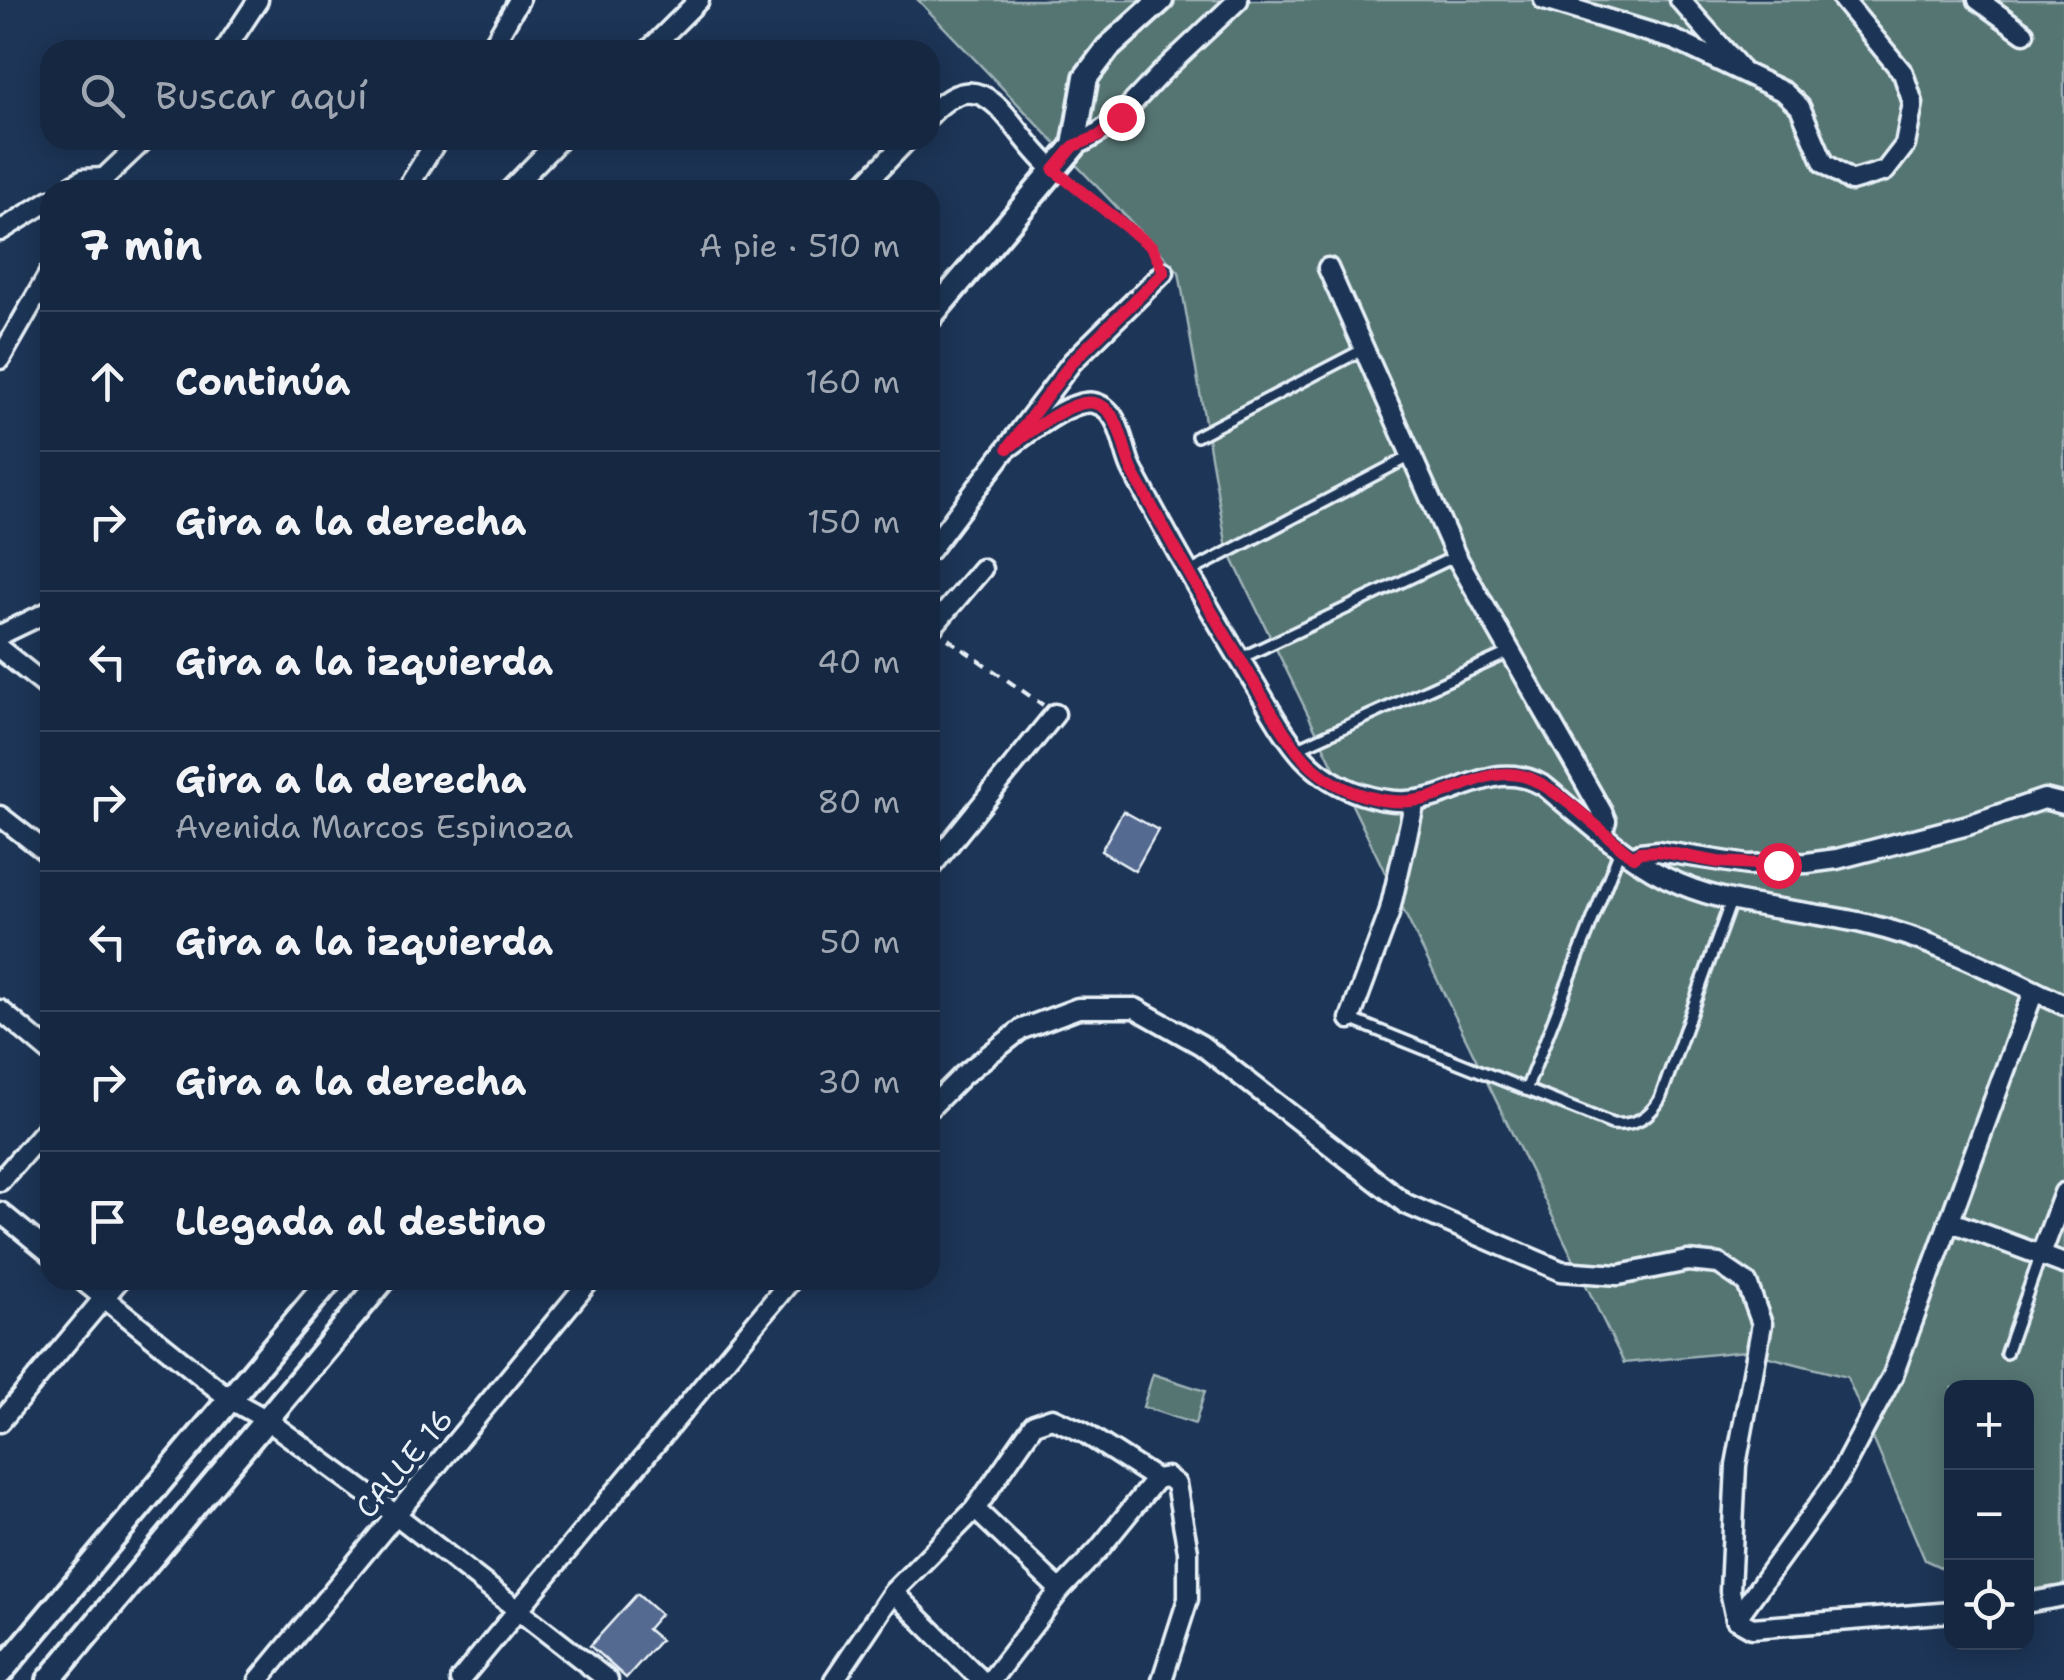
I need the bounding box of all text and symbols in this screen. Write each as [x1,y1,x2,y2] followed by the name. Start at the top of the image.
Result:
[40,40,940,150] search box
[75,68,130,123] icon: search
[155,70,368,121] text: Buscar aquí
[1099,95,1145,141] route end
[80,217,202,273] text: 7 min
[699,224,900,267] text: A pie · 510 m
[80,354,135,409] icon: ahead
[175,356,350,407] text: Continúa
[805,360,900,403] text: 160 m
[80,494,135,549] icon: right
[175,496,527,547] text: Gira a la derecha
[807,500,900,543] text: 150 m
[80,634,135,689] icon: left
[175,636,553,687] text: Gira a la izquierda
[817,640,900,683] text: 40 m
[175,754,527,805] text: Gira a la derecha
[80,774,135,829] icon: right
[817,780,900,823] text: 80 m
[175,805,573,848] text: Avenida Marcos Espinoza
[1756,843,1802,889] route start
[80,914,135,969] icon: left
[175,916,553,967] text: Gira a la izquierda
[820,920,900,963] text: 50 m
[80,1054,135,1109] icon: right
[175,1056,527,1107] text: Gira a la derecha
[817,1060,900,1103] text: 30 m
[80,1194,135,1249] icon: arrive
[175,1196,546,1247] text: Llegada al destino
[1944,1380,2034,1650] map controls
[1944,1380,2034,1470] button: +
[346,1399,462,1527] street label: CALLE 16
[1944,1470,2034,1560] button: −
[1944,1560,2034,1650] button: locate

